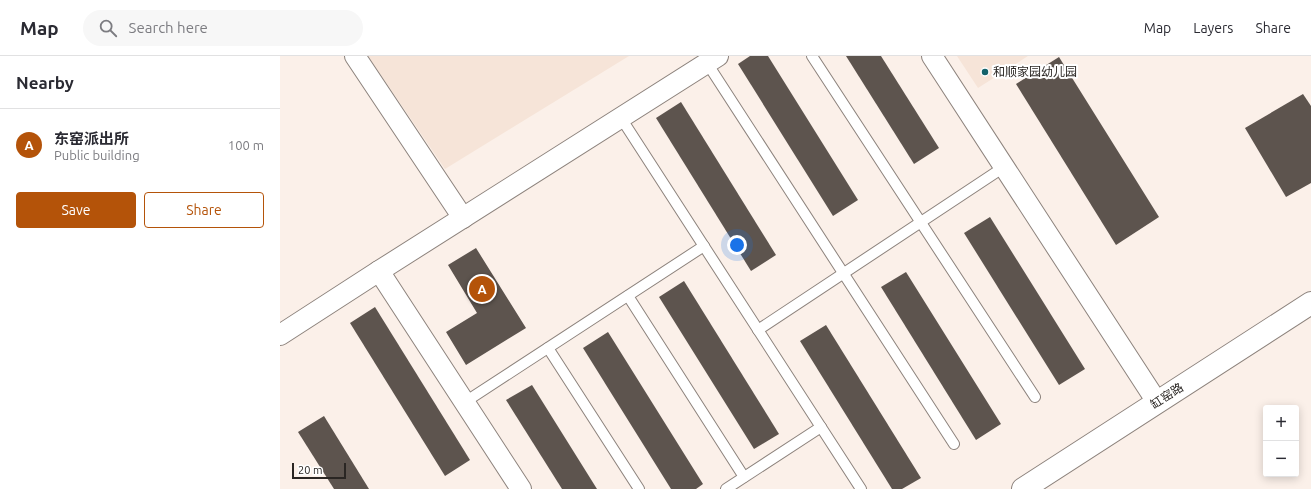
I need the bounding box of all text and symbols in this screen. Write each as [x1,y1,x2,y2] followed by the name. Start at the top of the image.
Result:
[83,10,363,46] search box
[20,17,59,39] text: Map
[97,17,119,39] icon: search
[129,19,208,36] text: Search here
[1144,20,1171,36] text: Map
[1193,20,1233,36] text: Layers
[1255,20,1291,36] text: Share
[993,65,1077,78] place label: 和顺家园幼儿园
[980,67,990,77] marker: 和顺家园幼儿园
[16,73,74,92] text: Nearby
[54,130,129,147] text: 东窑派出所
[24,138,34,152] text: A
[228,138,264,152] text: 100 m
[54,148,140,162] text: Public building
[16,192,136,228] button: Save
[144,192,264,228] button: Share
[727,235,747,255] your location
[469,274,495,304] pin: A
[1148,380,1185,411] street label: 缸窑路
[1263,405,1299,477] map controls
[1263,405,1299,441] button: +
[1263,441,1299,477] button: −
[292,461,346,480] scale bar
[298,464,322,476] text: 20 m

